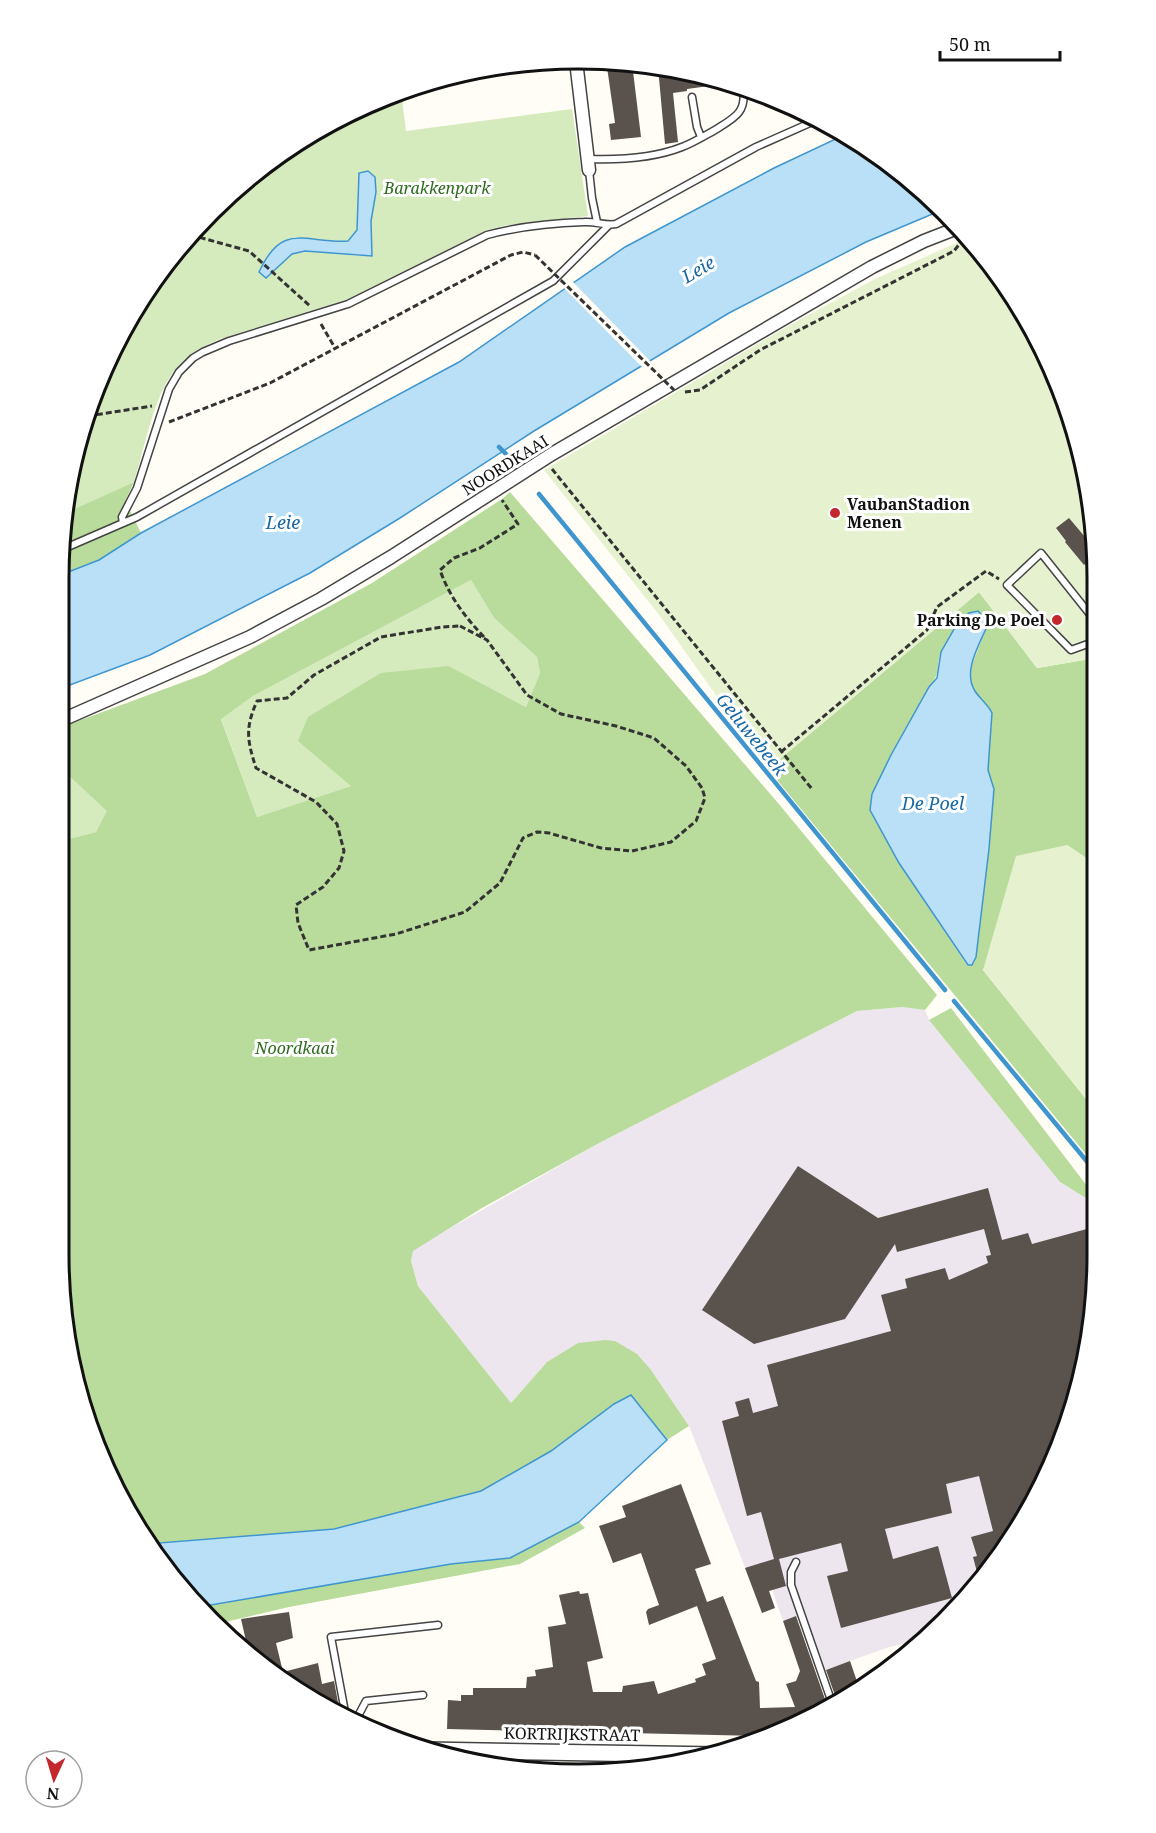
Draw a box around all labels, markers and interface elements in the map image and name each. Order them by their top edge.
scale bar [940,24,1060,62]
text: 50 m [949,32,991,56]
park label: Barakkenpark [383,177,491,199]
water label: Leie [676,250,719,289]
street label: NOORDKAAI [458,430,552,500]
place label: VaubanStadion Menen [847,493,970,533]
marker: VaubanStadion Menen [828,506,842,520]
water label: Leie [265,510,300,534]
place label: Parking De Poel [917,609,1045,631]
marker: Parking De Poel [1050,613,1064,627]
water label: Geluwebeek [711,688,793,781]
water label: De Poel [901,791,965,815]
park label: Noordkaai [254,1037,335,1059]
street label: KORTRIJKSTRAAT [504,1722,640,1746]
north arrow [24,1749,84,1809]
text: N [46,1783,60,1805]

